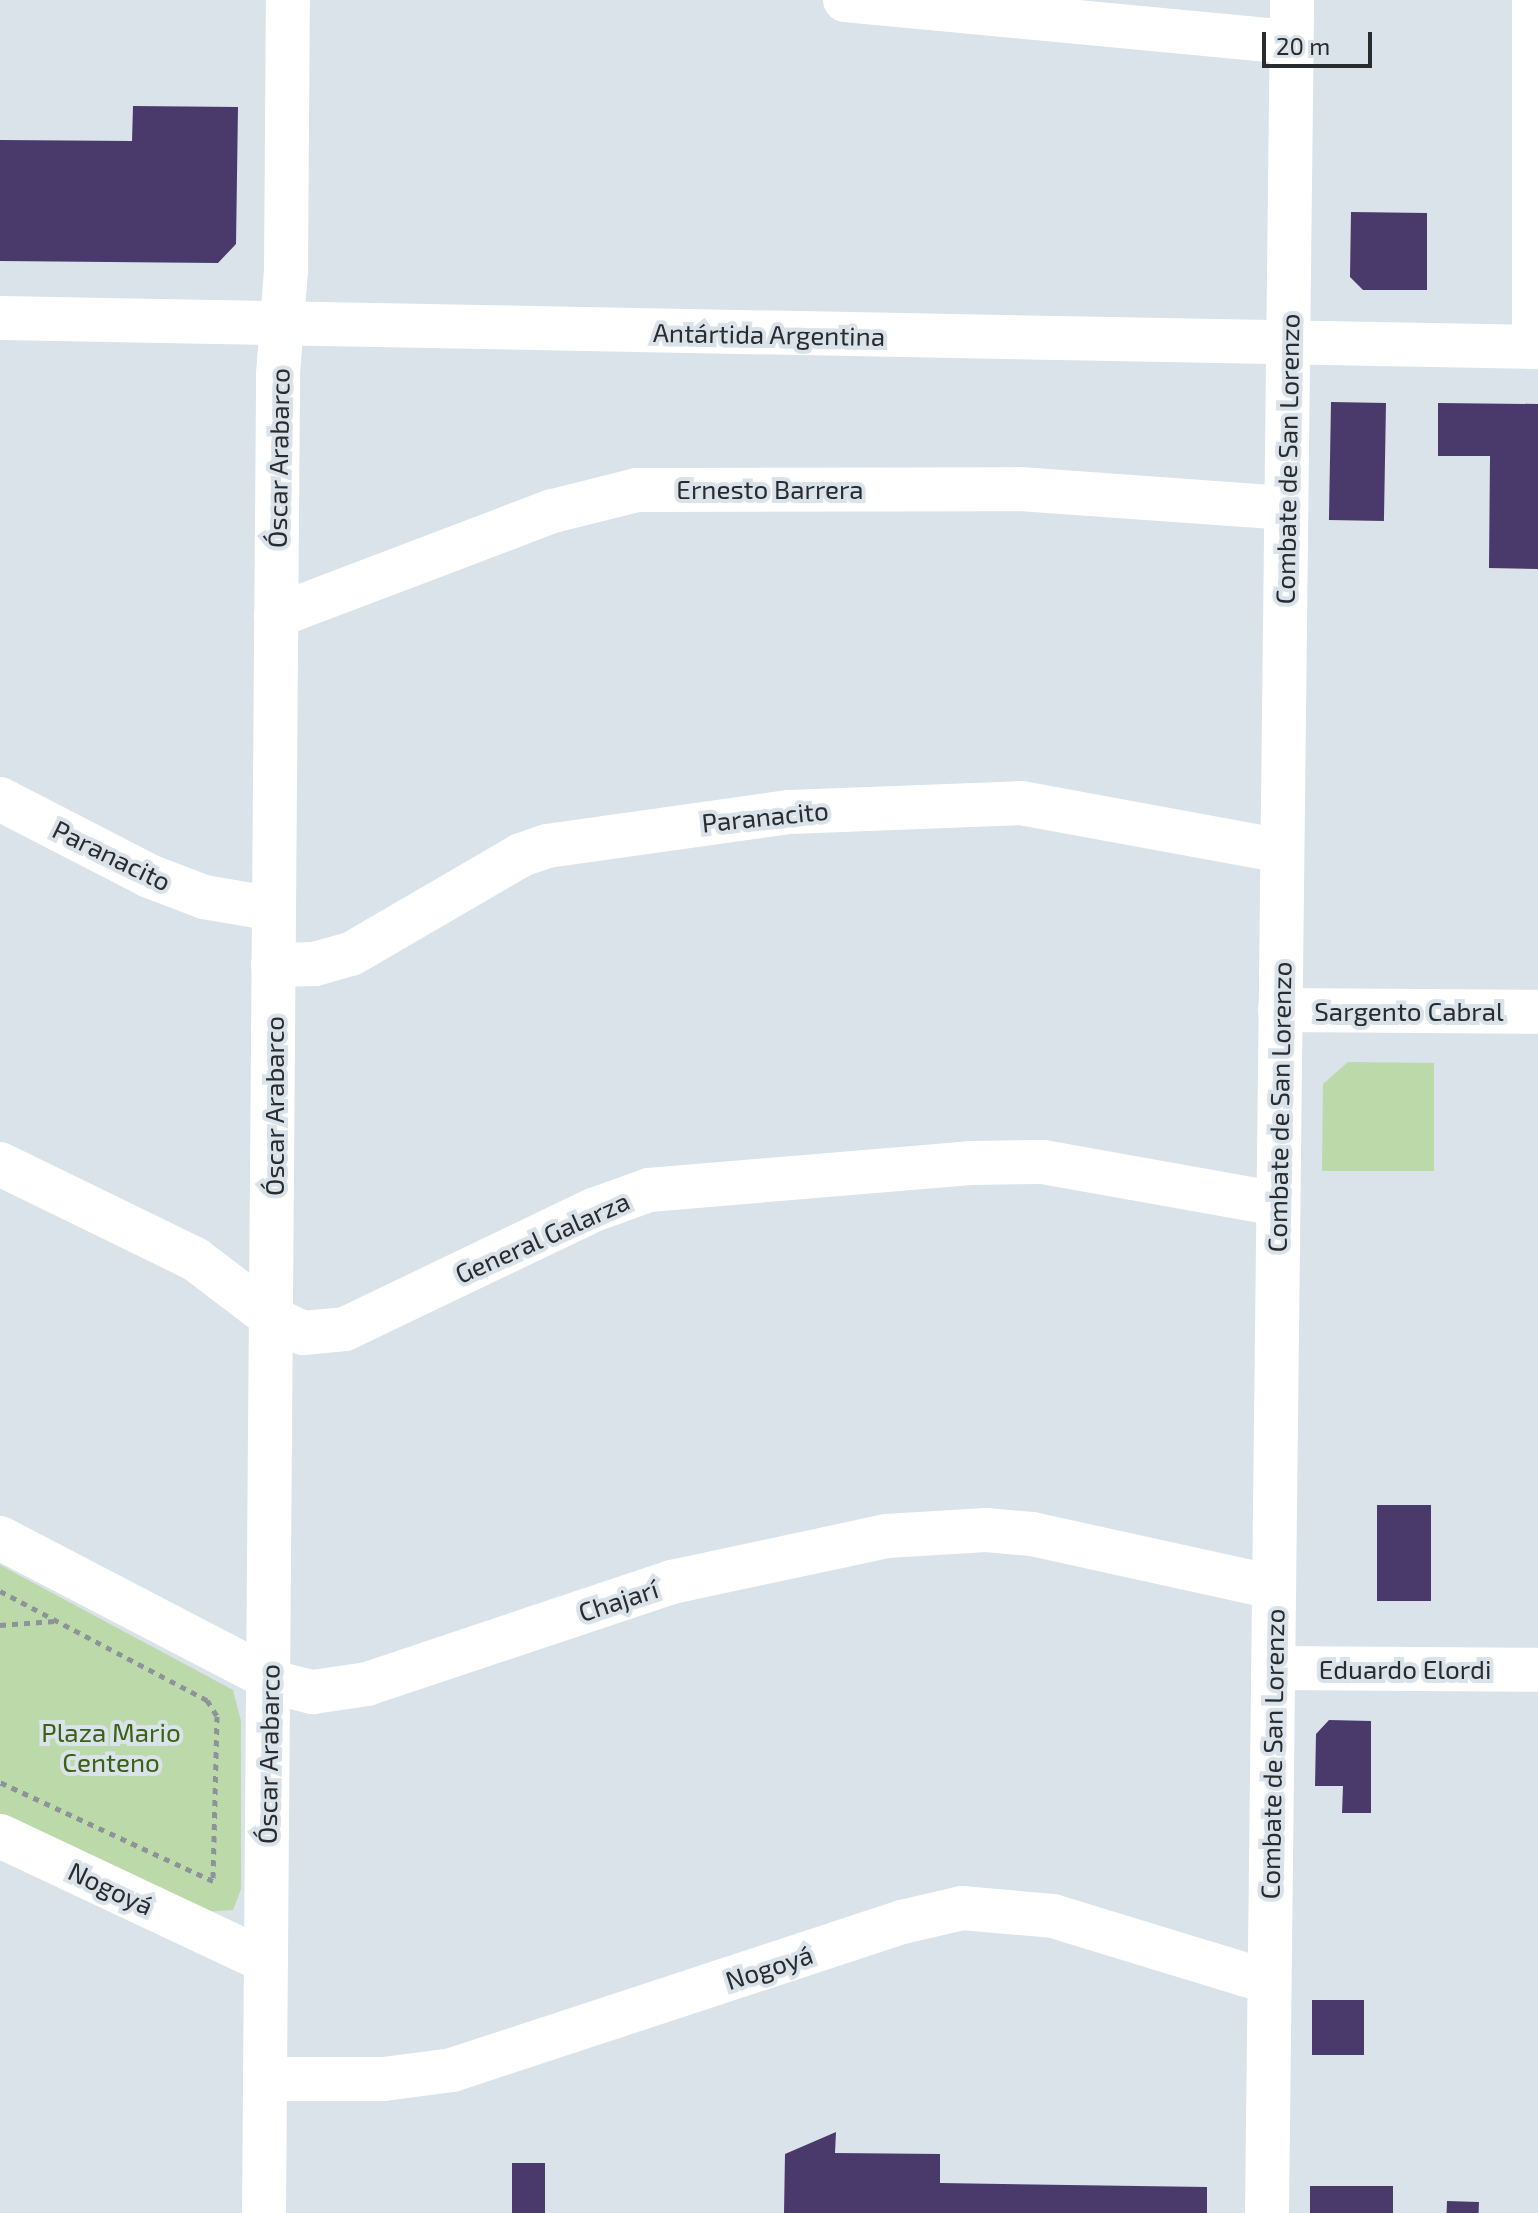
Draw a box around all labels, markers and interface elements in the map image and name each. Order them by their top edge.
scale bar [1266,16,1376,66]
text: 20 m [1276,31,1330,60]
street label: Combate de San Lorenzo [1269,313,1305,605]
street label: Antártida Argentina [652,316,886,352]
street label: Óscar Arabarco [261,367,295,549]
street label: Ernesto Barrera [676,473,864,505]
street label: Paranacito [700,794,830,838]
street label: Paranacito [48,813,176,897]
street label: Combate de San Lorenzo [1261,961,1297,1253]
street label: Sargento Cabral [1314,995,1504,1027]
street label: Óscar Arabarco [258,1015,290,1197]
street label: General Galarza [450,1184,634,1290]
street label: Chajarí [574,1573,662,1627]
street label: Combate de San Lorenzo [1254,1608,1290,1900]
street label: Eduardo Elordi [1319,1653,1491,1685]
street label: Óscar Arabarco [251,1663,285,1845]
park label: Plaza Mario Centeno [41,1716,181,1778]
street label: Nogoyá [64,1855,158,1921]
street label: Nogoyá [721,1938,817,1996]

